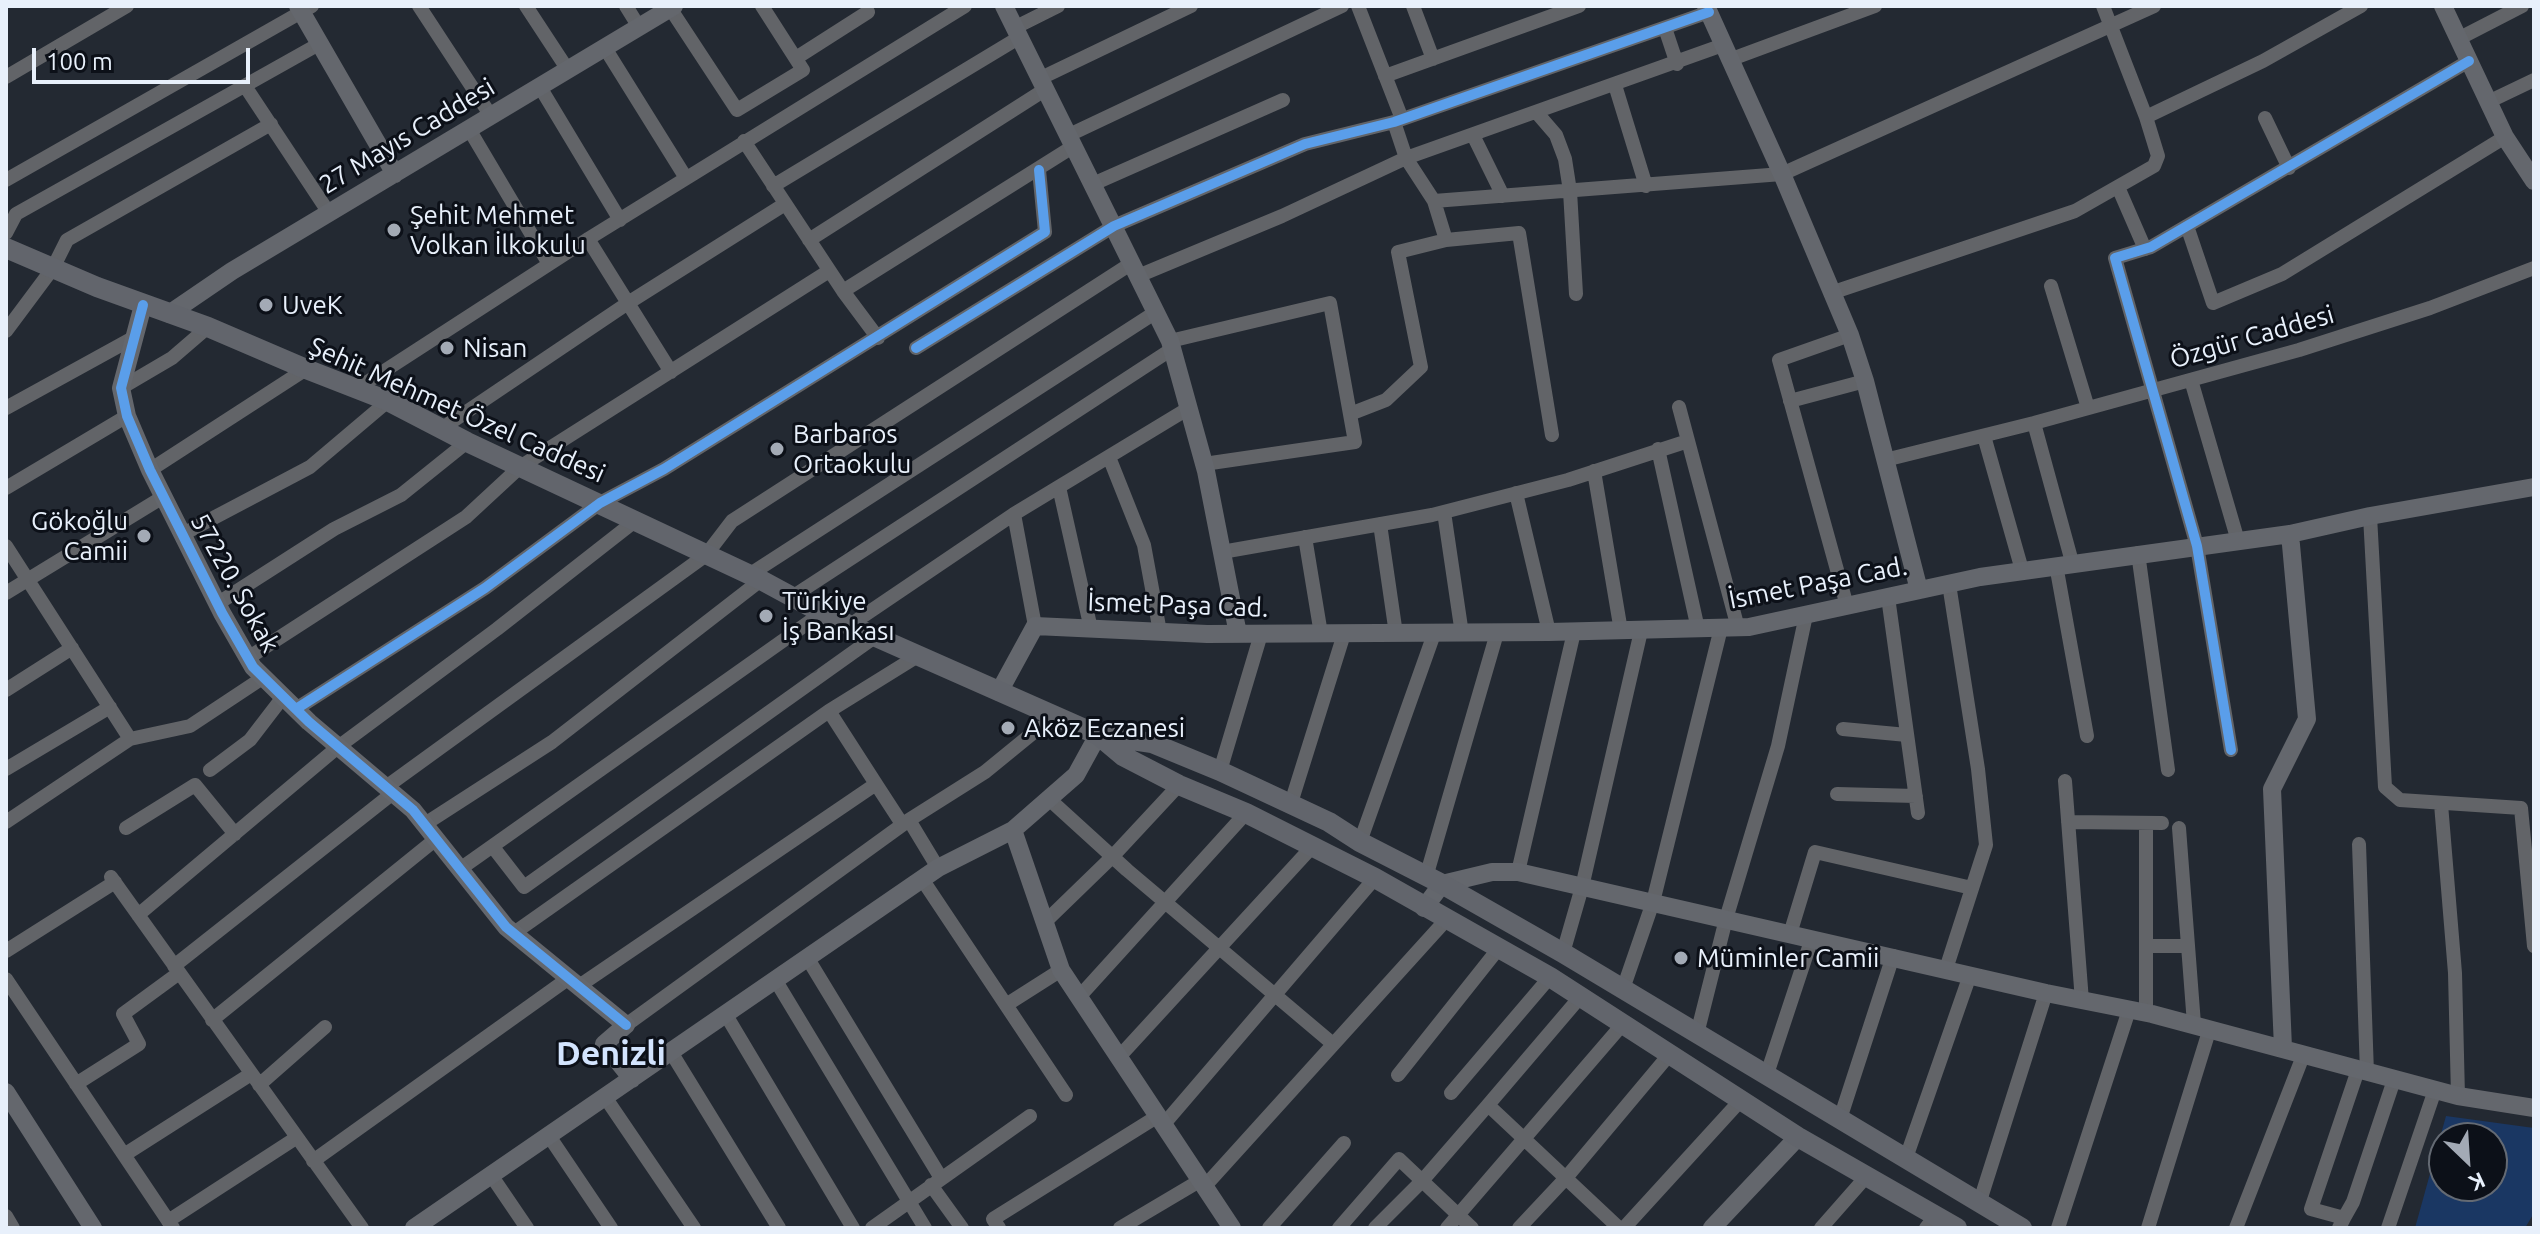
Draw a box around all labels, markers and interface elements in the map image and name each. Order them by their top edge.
scale bar [36,32,254,82]
text: 100 m [46,48,113,75]
street label: 27 Mayıs Caddesi [314,71,500,201]
place label: Şehit Mehmet Volkan İlkokulu [410,199,586,260]
marker: Şehit Mehmet Volkan İlkokulu [385,221,403,239]
place label: UveK [282,289,343,321]
marker: UveK [257,296,275,314]
street label: Özgür Caddesi [2166,299,2338,375]
street label: Şehit Mehmet Özel Caddesi [304,331,610,489]
place label: Nisan [463,332,527,364]
marker: Nisan [438,339,456,357]
place label: Barbaros Ortaokulu [793,418,911,480]
marker: Barbaros Ortaokulu [768,440,786,458]
place label: Gökoğlu Camii [31,505,128,566]
street label: 57220. Sokak [184,508,286,658]
marker: Gökoğlu Camii [135,527,153,545]
street label: İsmet Paşa Cad. [1726,550,1910,616]
place label: Türkiye İş Bankası [782,585,895,646]
street label: İsmet Paşa Cad. [1087,586,1269,624]
marker: Türkiye İş Bankası [757,607,775,625]
place label: Aköz Eczanesi [1024,712,1185,744]
marker: Aköz Eczanesi [999,719,1017,737]
place label: Müminler Camii [1697,942,1879,974]
marker: Müminler Camii [1672,949,1690,967]
district label: Denizli [556,1034,666,1074]
north arrow [2428,1122,2508,1202]
text: K [2466,1168,2489,1197]

